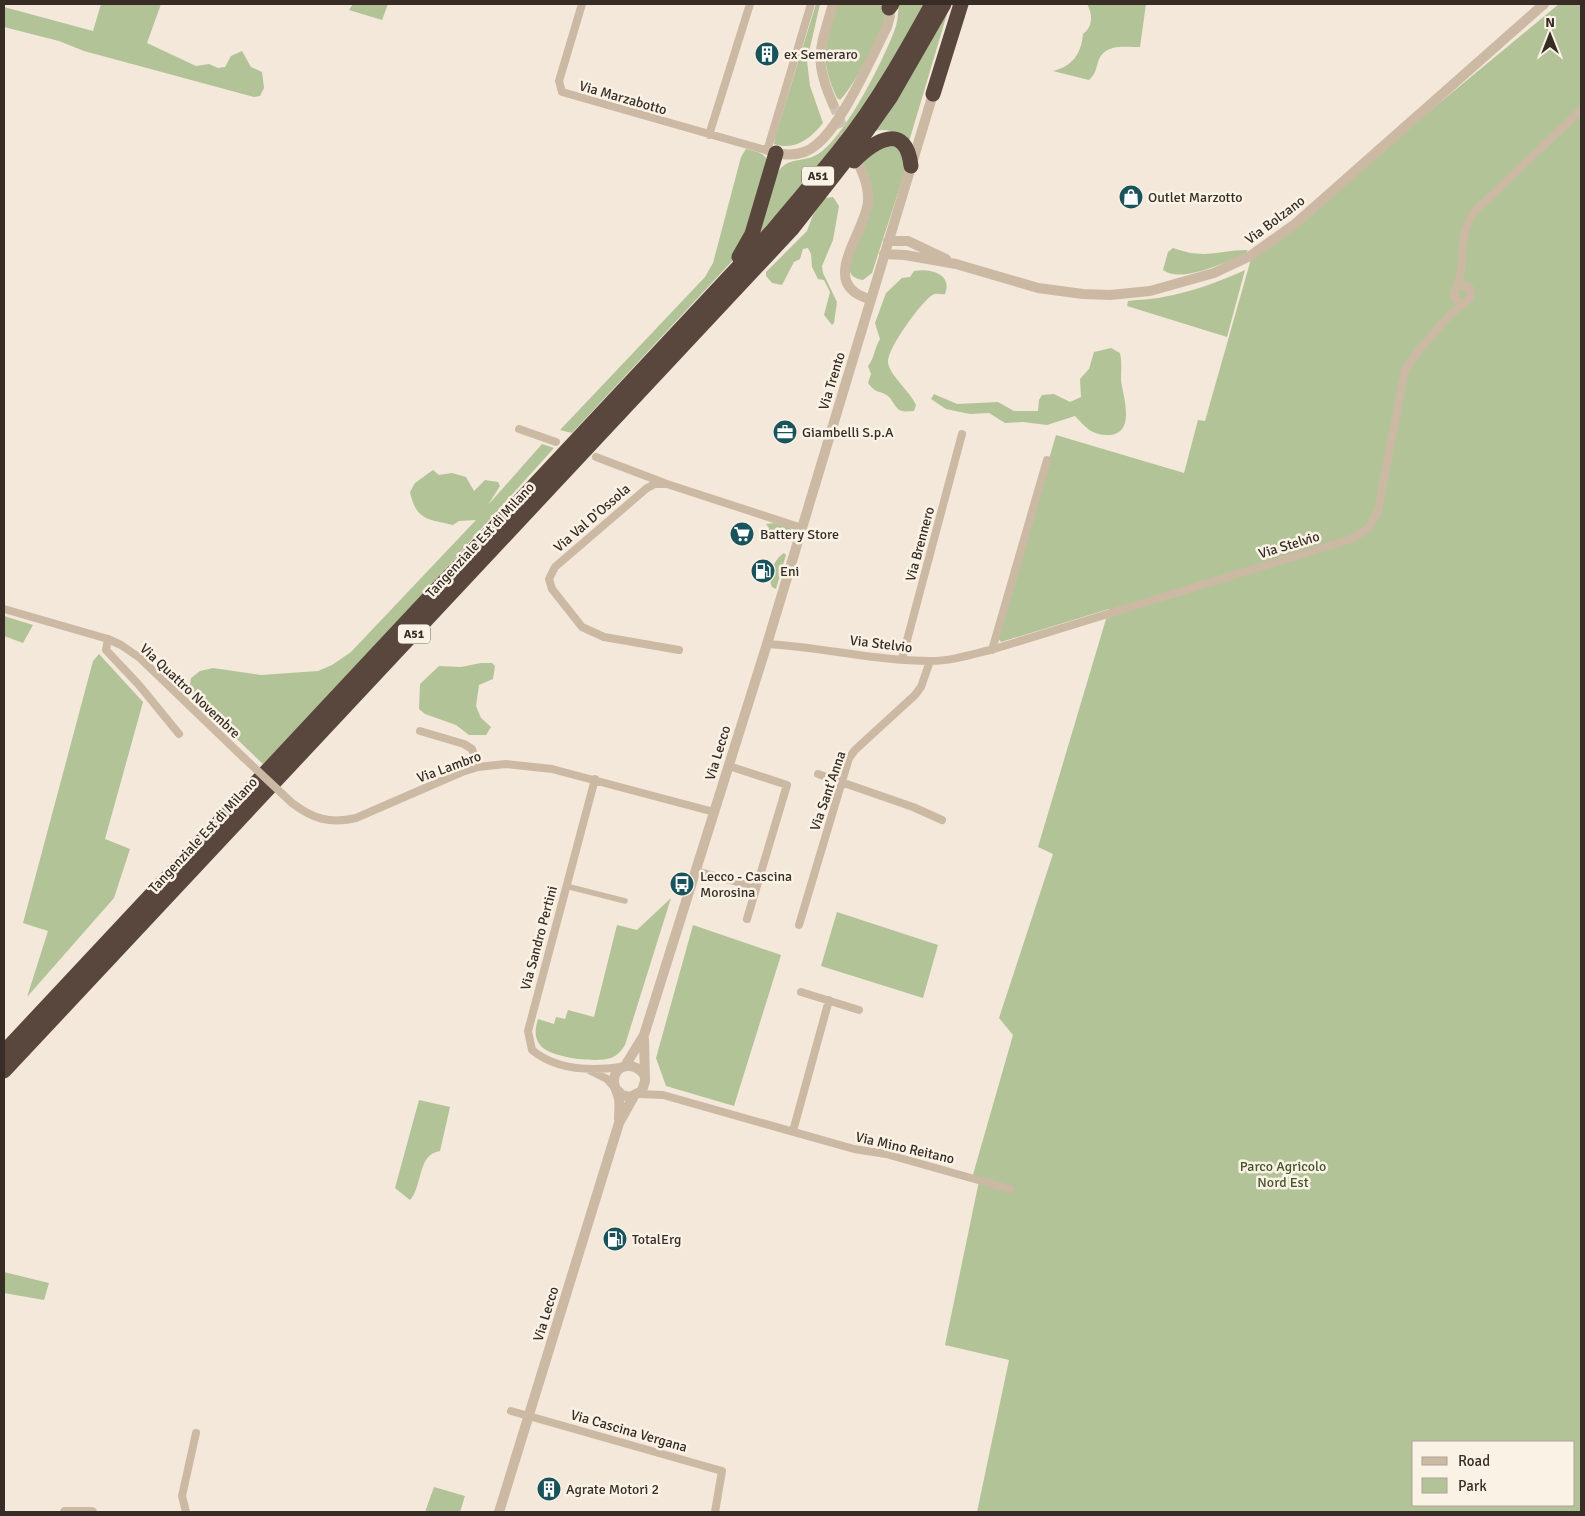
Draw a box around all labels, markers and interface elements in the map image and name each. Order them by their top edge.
north arrow [1525,10,1575,60]
text: N [1545,14,1555,31]
building icon: ex Semeraro [754,41,780,67]
place label: ex Semeraro [784,46,858,63]
street label: Via Marzabotto [577,77,669,119]
road number: A51 [802,167,834,186]
shop icon: Outlet Marzotto [1118,184,1144,210]
place label: Outlet Marzotto [1148,189,1243,206]
street label: Via Bolzano [1242,192,1308,248]
street label: Via Trento [815,350,849,412]
office icon: Giambelli S.p.A [772,419,798,445]
place label: Giambelli S.p.A [802,424,894,441]
street label: Tangenziale Est di Milano [422,479,538,601]
street label: Via Val D'Ossola [550,480,634,556]
street label: Via Brennero [902,505,938,583]
supermarket icon: Battery Store [729,521,755,547]
place label: Battery Store [760,526,839,543]
street label: Via Stelvio [1256,528,1322,562]
fuel station icon: Eni [750,558,776,584]
place label: Eni [780,563,799,580]
road number: A51 [398,624,430,644]
street label: Via Stelvio [849,632,913,656]
street label: Via Quattro Novembre [136,640,244,742]
street label: Via Lecco [702,724,734,782]
street label: Via Lambro [415,748,483,786]
street label: Via Sant'Anna [806,749,850,833]
street label: Tangenziale Est di Milano [145,774,261,896]
place label: Lecco - Cascina Morosina [700,868,792,901]
bus stop icon: Lecco - Cascina Morosina [669,871,695,897]
street label: Via Sandro Pertini [517,884,561,992]
street label: Via Mino Reitano [854,1128,956,1168]
park label: Parco Agricolo Nord Est [1240,1158,1326,1191]
fuel station icon: TotalErg [602,1226,628,1252]
place label: TotalErg [632,1231,681,1248]
street label: Via Lecco [530,1285,562,1343]
street label: Via Cascina Vergana [569,1406,689,1456]
legend [1412,1441,1575,1506]
text: Road [1458,1452,1490,1470]
building icon: Agrate Motori 2 [536,1476,562,1502]
text: Park [1458,1477,1487,1495]
place label: Agrate Motori 2 [566,1481,659,1498]

